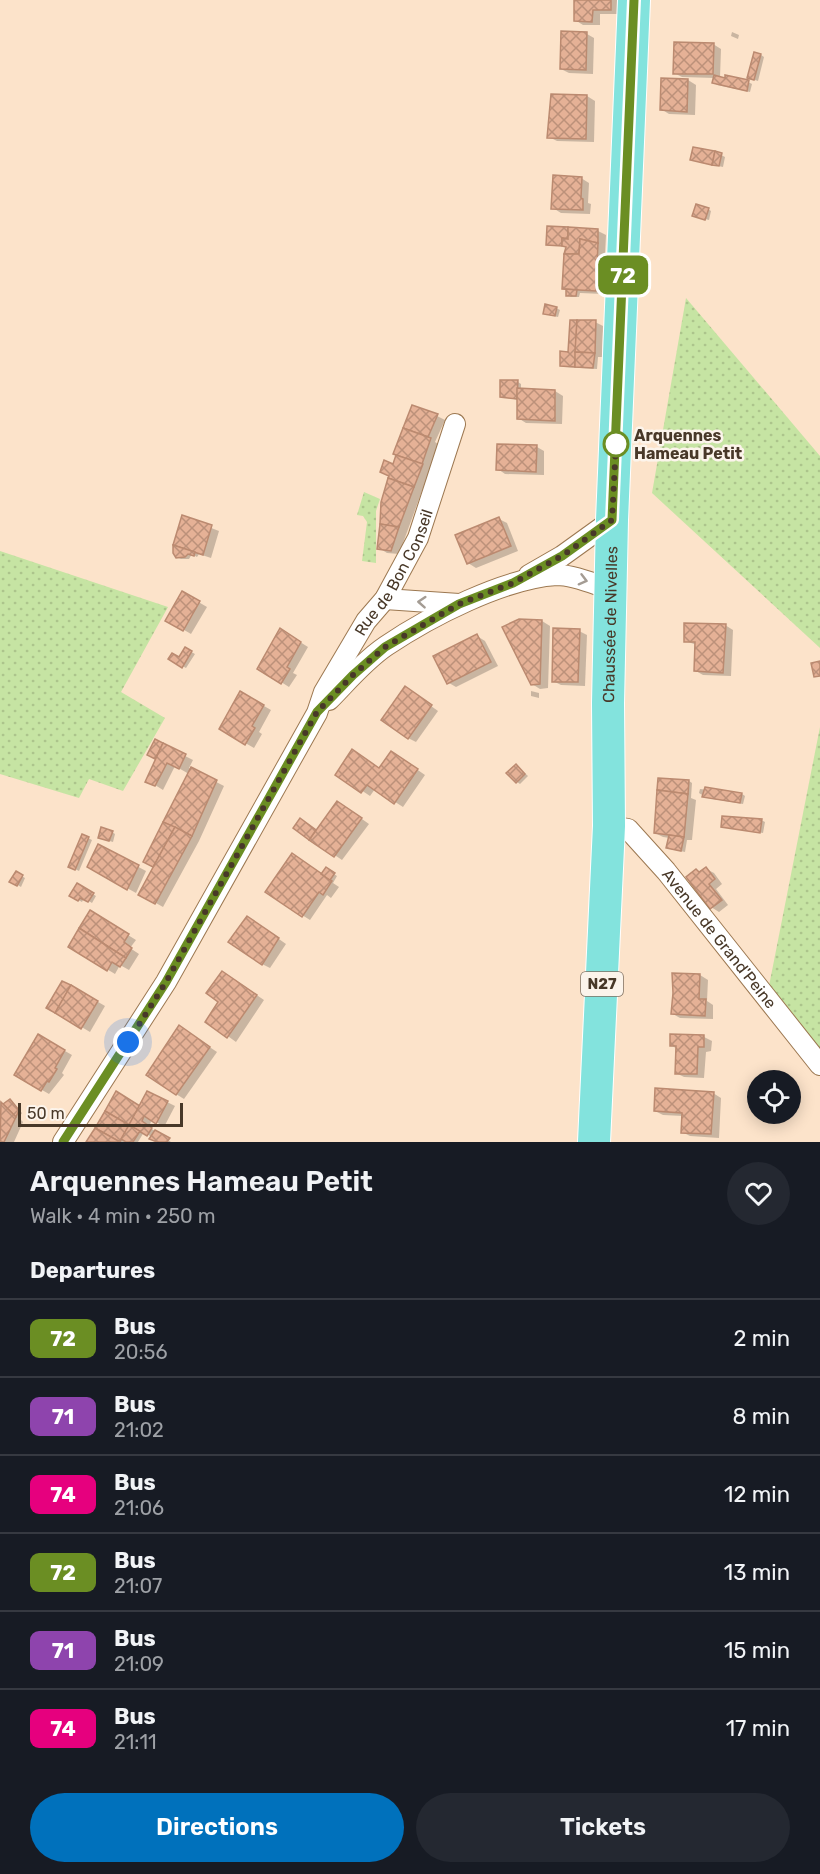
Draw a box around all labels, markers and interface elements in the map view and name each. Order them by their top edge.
line badge: 72 [596,256,650,294]
text: 72 [610,263,636,288]
place label: Arquennes Hameau Petit [634,426,743,463]
marker: Arquennes Hameau Petit [603,431,629,457]
street label: Rue de Bon Conseil [351,507,437,639]
street label: Chaussée de Nivelles [599,546,621,703]
one-way arrow [577,573,587,586]
one-way arrow [418,595,427,608]
street label: Avenue de Grand'Peine [658,865,780,1012]
road number: N27 [581,972,623,996]
your location [113,1027,143,1057]
map controls [747,1070,801,1124]
button: locate [747,1070,801,1124]
scale bar [18,1100,183,1128]
text: 50 m [27,1104,65,1123]
button: heart [727,1162,790,1225]
text: Arquennes Hameau Petit [30,1165,373,1198]
text: Walk · 4 min · 250 m [30,1204,215,1228]
text: Departures [30,1257,155,1284]
text: Bus [114,1313,156,1340]
text: 2 min [733,1325,790,1352]
text: 72 [50,1326,76,1351]
text: 20:56 [114,1340,168,1364]
text: Bus [114,1391,156,1418]
text: 8 min [732,1403,790,1430]
text: 71 [52,1404,74,1429]
text: 21:02 [114,1418,164,1442]
text: Bus [114,1469,156,1496]
text: 12 min [724,1481,790,1508]
text: 74 [50,1482,76,1507]
text: 21:06 [114,1496,164,1520]
text: Bus [114,1547,156,1574]
text: 13 min [724,1559,790,1586]
text: 72 [50,1560,76,1585]
text: 21:07 [114,1574,162,1598]
text: Bus [114,1625,156,1652]
text: 15 min [724,1637,790,1664]
text: 71 [52,1638,74,1663]
text: 21:09 [114,1652,164,1676]
text: Bus [114,1703,156,1730]
text: 17 min [726,1715,790,1742]
text: 74 [50,1716,76,1741]
text: 21:11 [114,1730,157,1754]
button: Directions [30,1793,404,1862]
button: Tickets [416,1793,790,1862]

